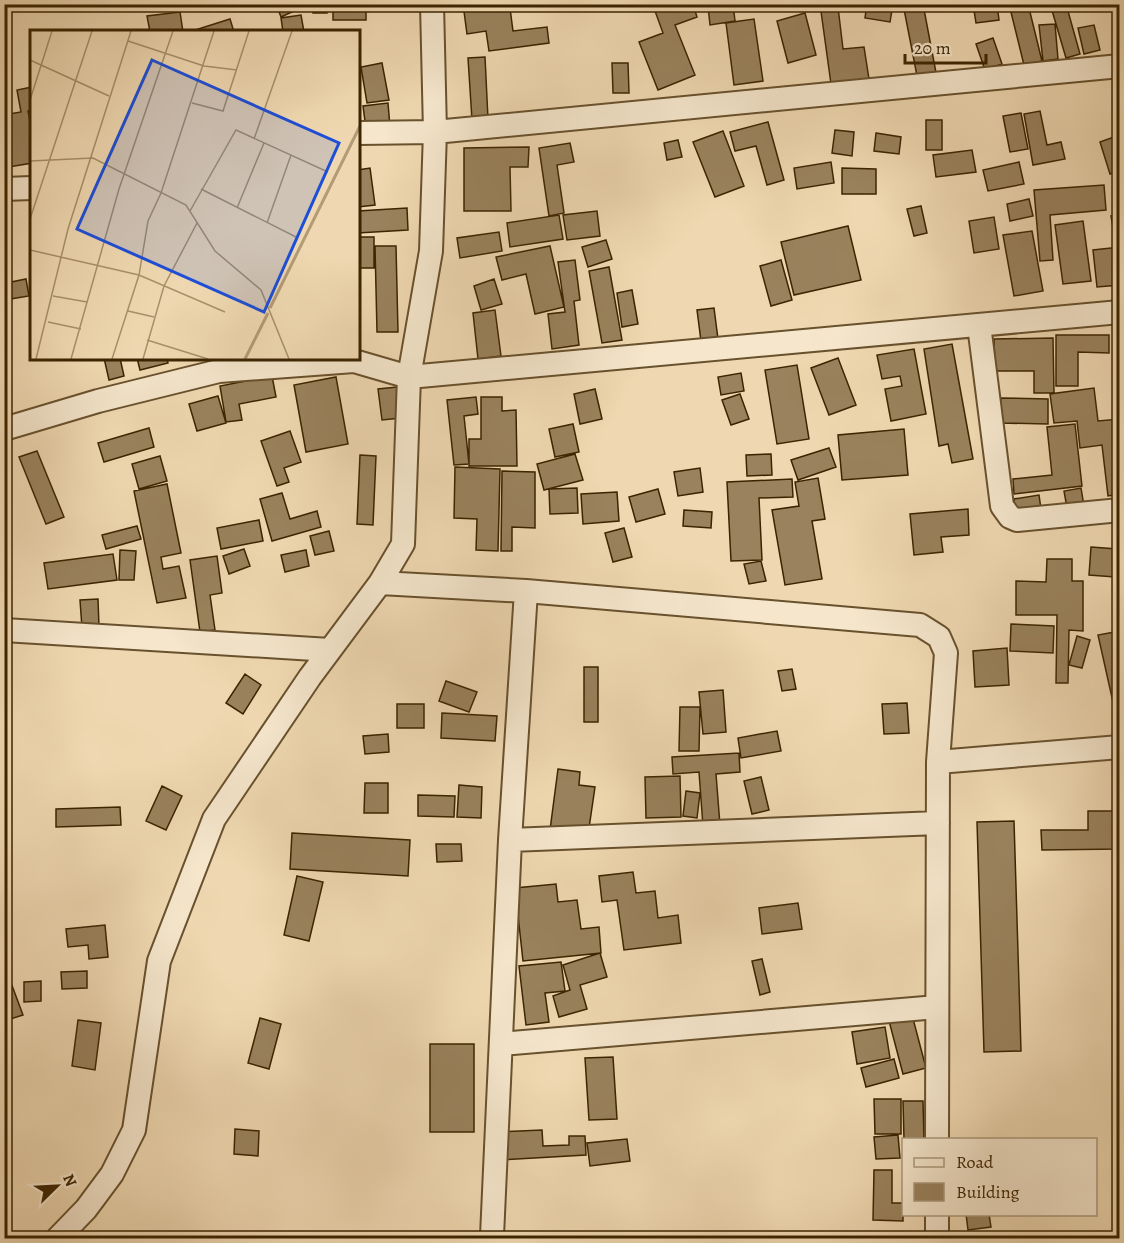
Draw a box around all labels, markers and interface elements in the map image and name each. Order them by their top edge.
scale bar [905,27,986,65]
inset map [30,30,360,360]
text: 20 m [914,36,951,60]
legend [902,1138,1097,1216]
text: Road [956,1150,994,1174]
north arrow [27,1156,87,1216]
text: N [57,1171,82,1190]
text: Building [956,1180,1020,1204]

